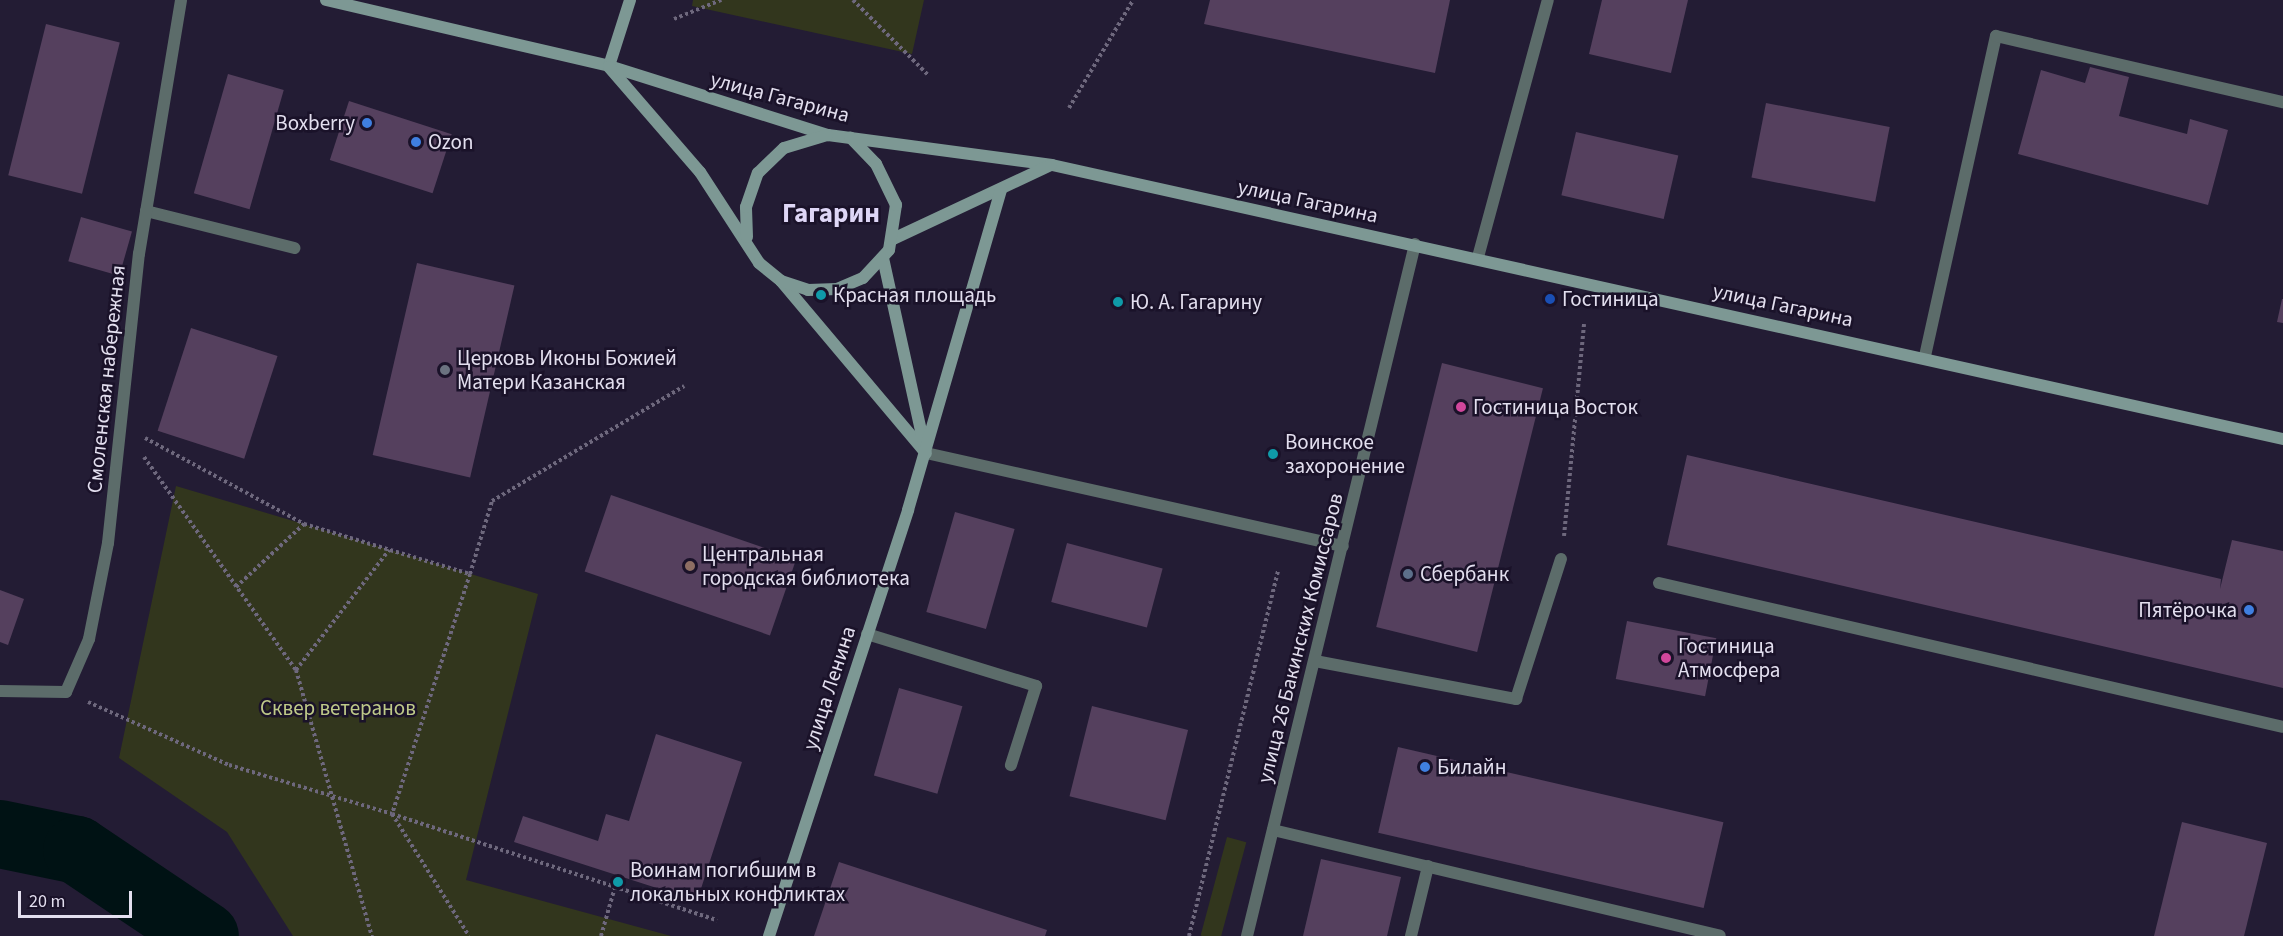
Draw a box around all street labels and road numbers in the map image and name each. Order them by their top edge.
street label: улица Гагарина [708,66,852,128]
street label: улица Гагарина [1236,174,1380,228]
street label: Смоленская набережная [81,264,131,494]
street label: улица Гагарина [1711,278,1855,332]
street label: улица 26 Бакинских Комиссаров [1252,490,1348,786]
street label: улица Ленина [797,623,861,753]

